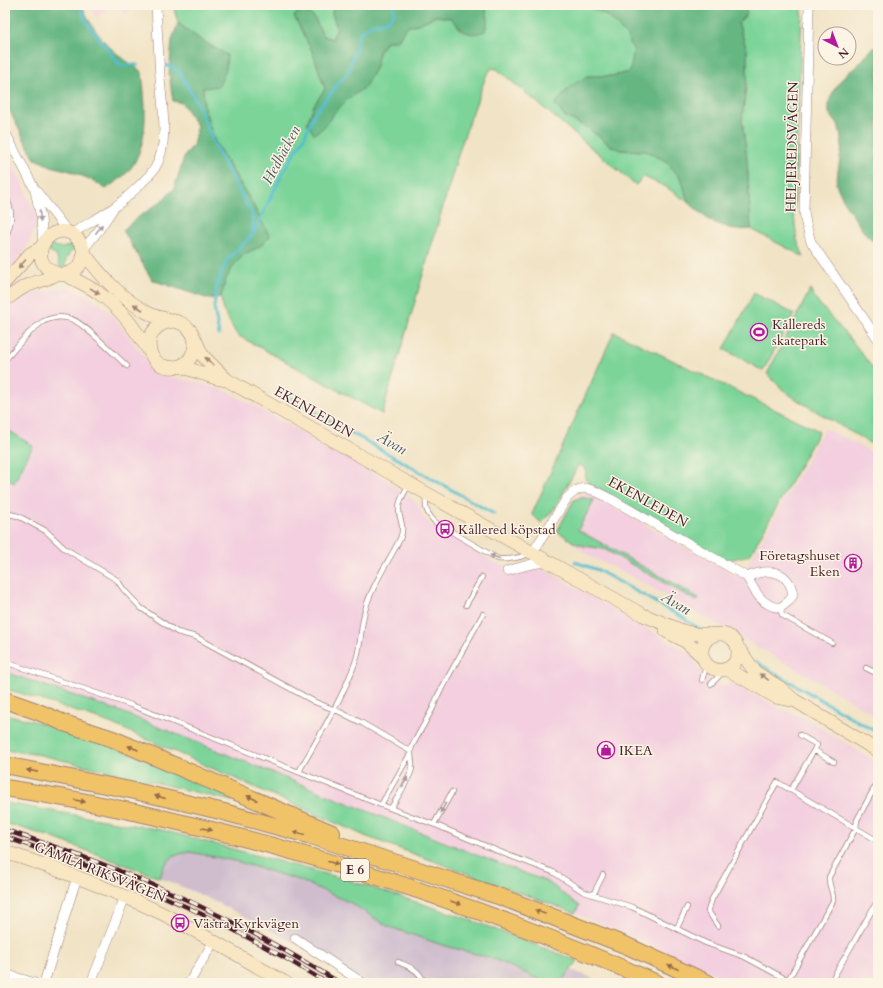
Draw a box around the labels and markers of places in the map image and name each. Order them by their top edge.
place label: Kållereds skatepark [772,315,828,350]
sports icon: Kållereds skatepark [749,322,769,342]
bus stop icon: Kållered köpstad [435,519,455,539]
place label: Kållered köpstad [458,520,556,539]
place label: Företagshuset Eken [759,546,841,581]
building icon: Företagshuset Eken [843,553,863,573]
shop icon: IKEA [596,740,616,760]
place label: IKEA [619,741,653,760]
bus stop icon: Västra Kyrkvägen [170,913,190,933]
place label: Västra Kyrkvägen [193,914,299,933]

